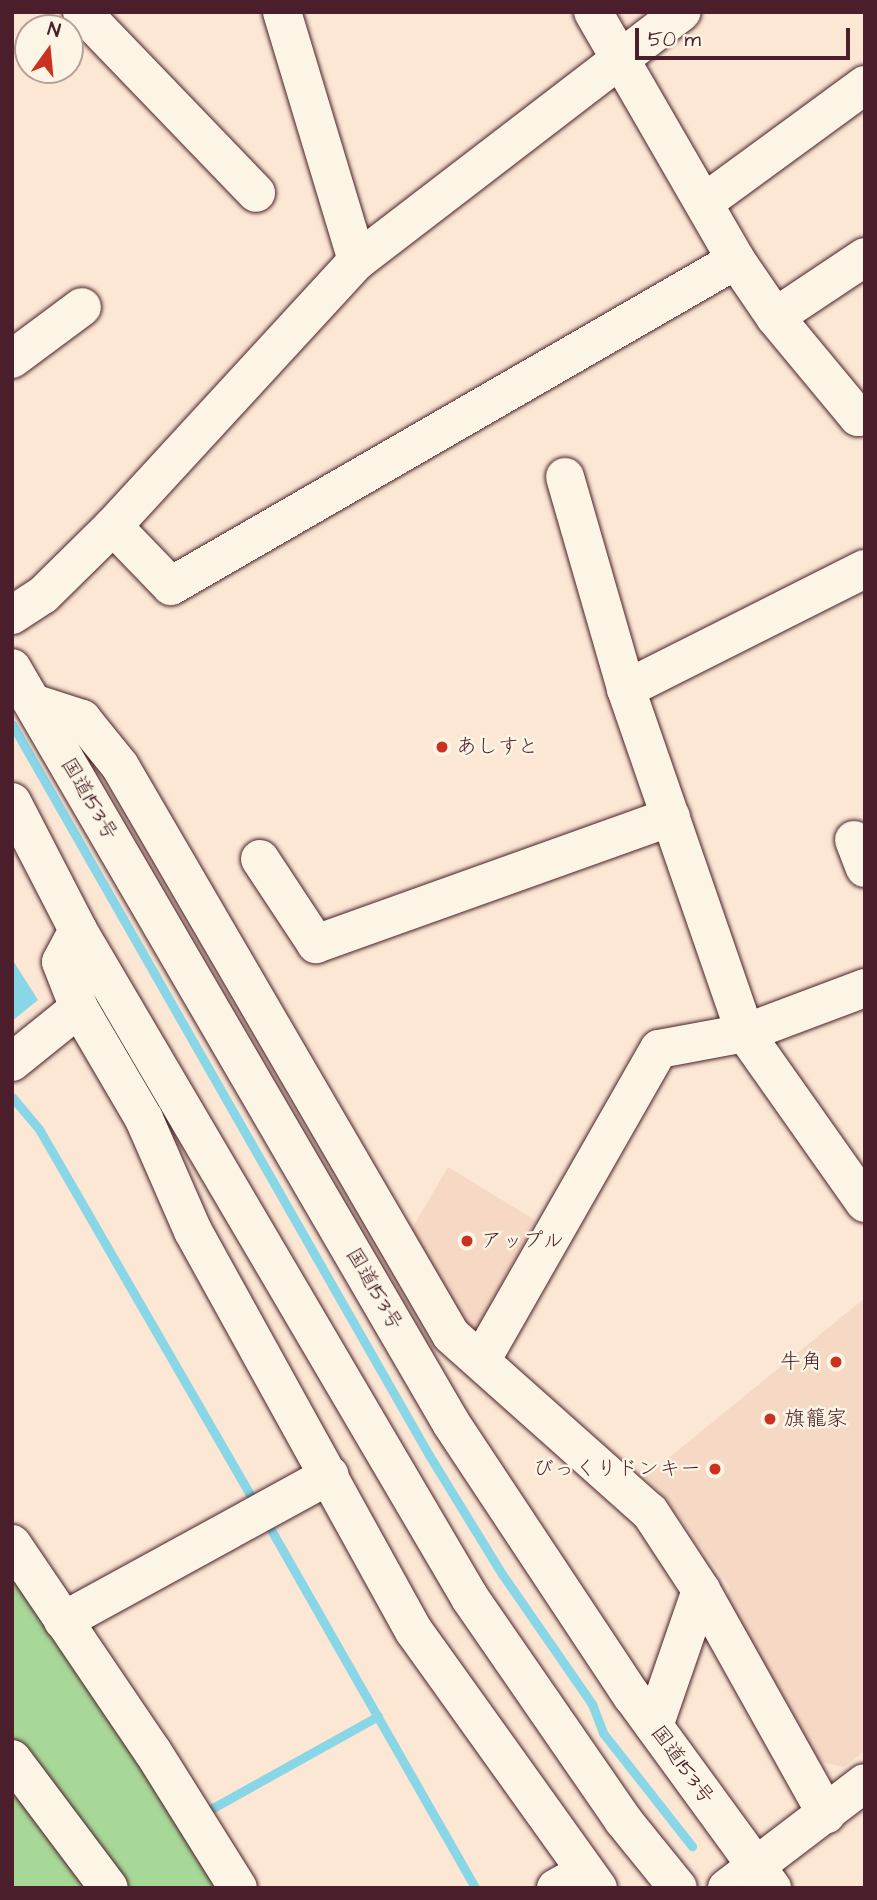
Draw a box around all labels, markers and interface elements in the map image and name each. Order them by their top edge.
north arrow [14,14,84,84]
scale bar [639,14,854,58]
text: N [45,16,63,45]
text: 50 m [648,25,701,54]
place label: あしすと [456,734,540,760]
marker: あしすと [434,739,450,755]
street label: 国道153号 [55,753,123,845]
place label: アップル [481,1228,565,1254]
marker: アップル [459,1233,475,1249]
street label: 国道153号 [340,1243,408,1335]
place label: 牛角 [780,1349,822,1375]
marker: 牛角 [828,1354,844,1370]
place label: 旗籠家 [784,1406,847,1432]
marker: 旗籠家 [762,1411,778,1427]
place label: びっくりドンキー [533,1456,701,1482]
marker: びっくりドンキー [707,1461,723,1477]
street label: 国道153号 [645,1721,719,1809]

